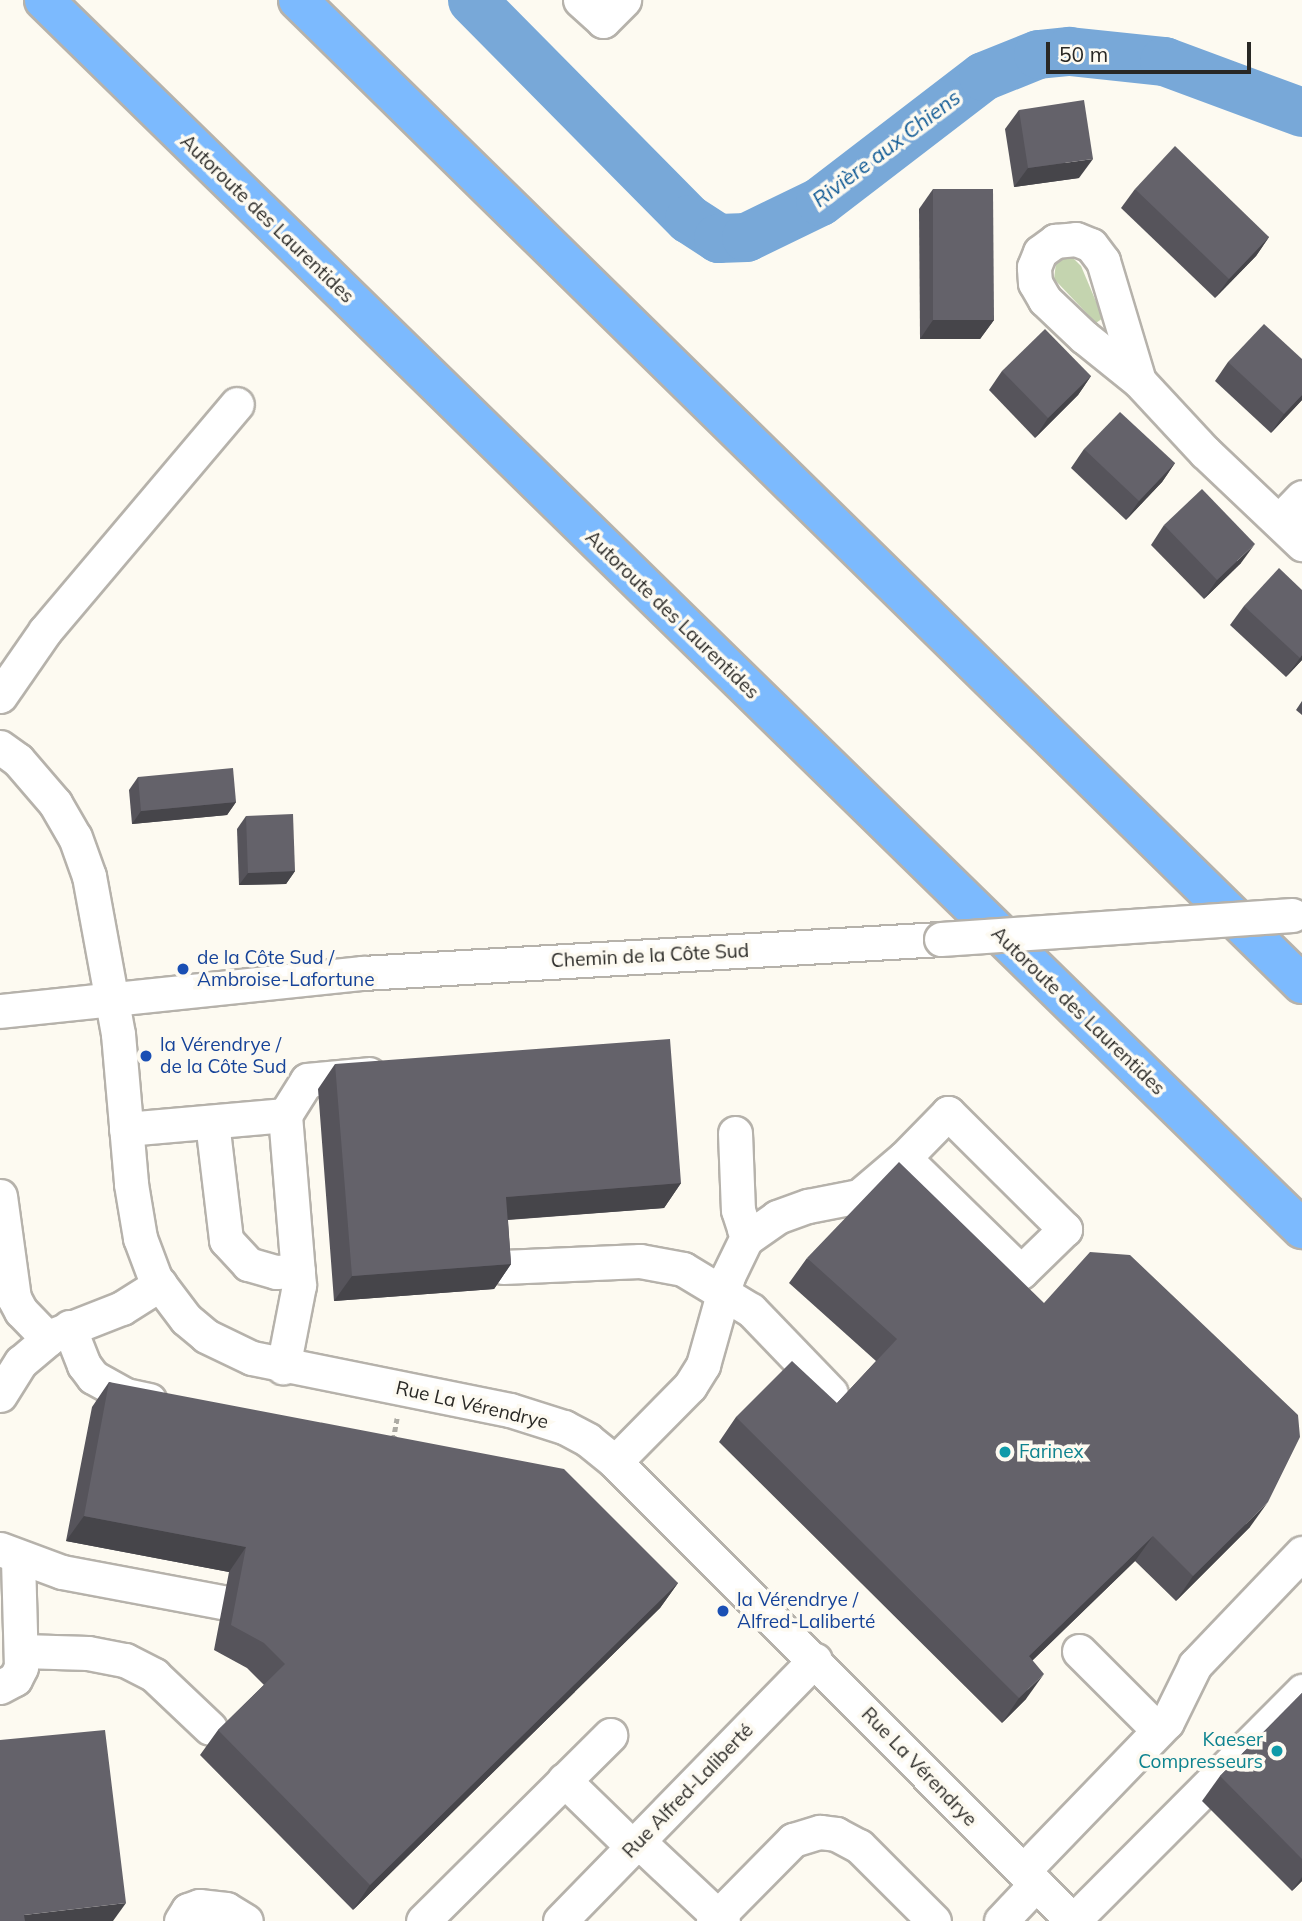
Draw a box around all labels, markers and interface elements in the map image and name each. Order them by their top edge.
scale bar [1050,28,1255,72]
text: 50 m [1059,41,1108,67]
water label: Rivière aux Chiens [807,84,965,212]
street label: Autoroute des Laurentides [176,130,358,308]
street label: Autoroute des Laurentides [581,526,763,704]
street label: Autoroute des Laurentides [987,922,1169,1100]
street label: Chemin de la Côte Sud [550,939,750,973]
place label: de la Côte Sud / Ambroise-Lafortune [197,947,375,991]
marker: de la Côte Sud / Ambroise-Lafortune [175,961,191,977]
place label: la Vérendrye / de la Côte Sud [160,1034,287,1078]
marker: la Vérendrye / de la Côte Sud [138,1048,154,1064]
street label: Rue La Vérendrye [393,1376,551,1434]
place label: Farinex [1019,1441,1084,1463]
marker: Farinex [997,1444,1013,1460]
place label: la Vérendrye / Alfred-Laliberté [737,1589,875,1633]
marker: la Vérendrye / Alfred-Laliberté [715,1603,731,1619]
street label: Rue La Vérendrye [857,1703,981,1831]
street label: Rue Alfred-Laliberté [618,1719,758,1863]
place label: Kaeser Compresseurs [1138,1729,1263,1773]
marker: Kaeser Compresseurs [1269,1743,1285,1759]

